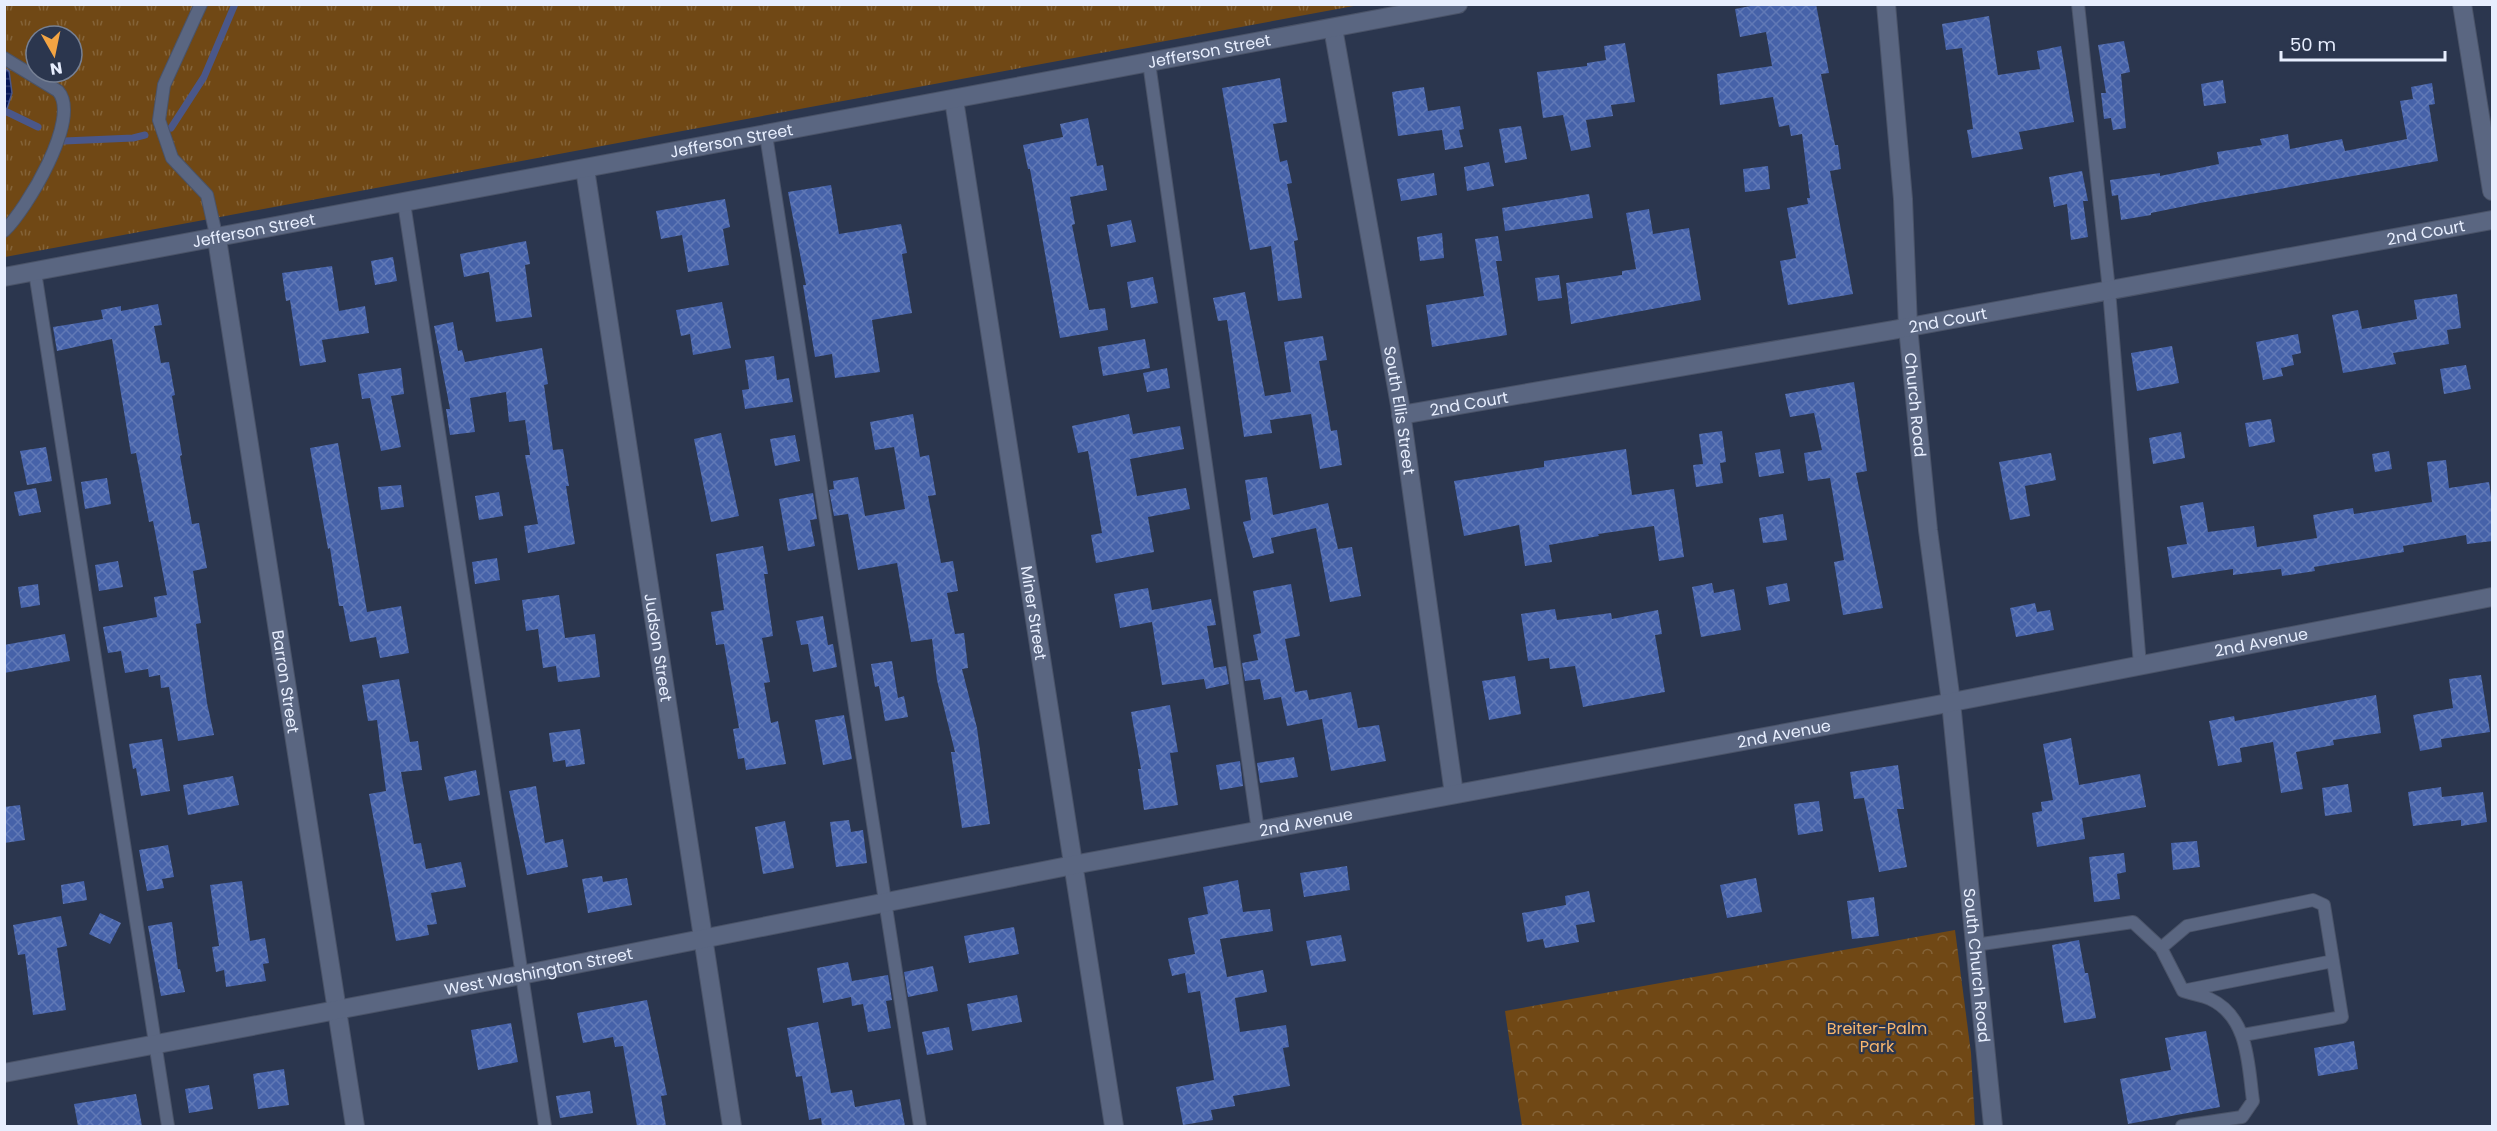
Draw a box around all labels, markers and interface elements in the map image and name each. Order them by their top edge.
north arrow [24,24,84,84]
scale bar [2281,24,2444,62]
street label: Jefferson Street [1146,28,1273,74]
text: 50 m [2290,32,2336,57]
text: N [49,56,64,81]
street label: Jefferson Street [668,118,795,164]
street label: Jefferson Street [190,208,317,253]
street label: 2nd Court [2385,214,2467,251]
street label: 2nd Court [1907,302,1989,339]
street label: South Ellis Street [1378,344,1421,476]
street label: Church Road [1899,352,1932,458]
street label: 2nd Court [1428,386,1510,422]
street label: Miner Street [1015,564,1052,662]
street label: Judson Street [638,592,678,704]
street label: 2nd Avenue [2213,622,2310,663]
street label: Barron Street [266,628,305,735]
street label: 2nd Avenue [1735,714,1833,754]
street label: 2nd Avenue [1257,802,1355,842]
street label: South Church Road [1958,887,1996,1044]
street label: West Washington Street [442,942,635,1001]
park label: Breiter-Palm Park [1827,1017,1927,1058]

